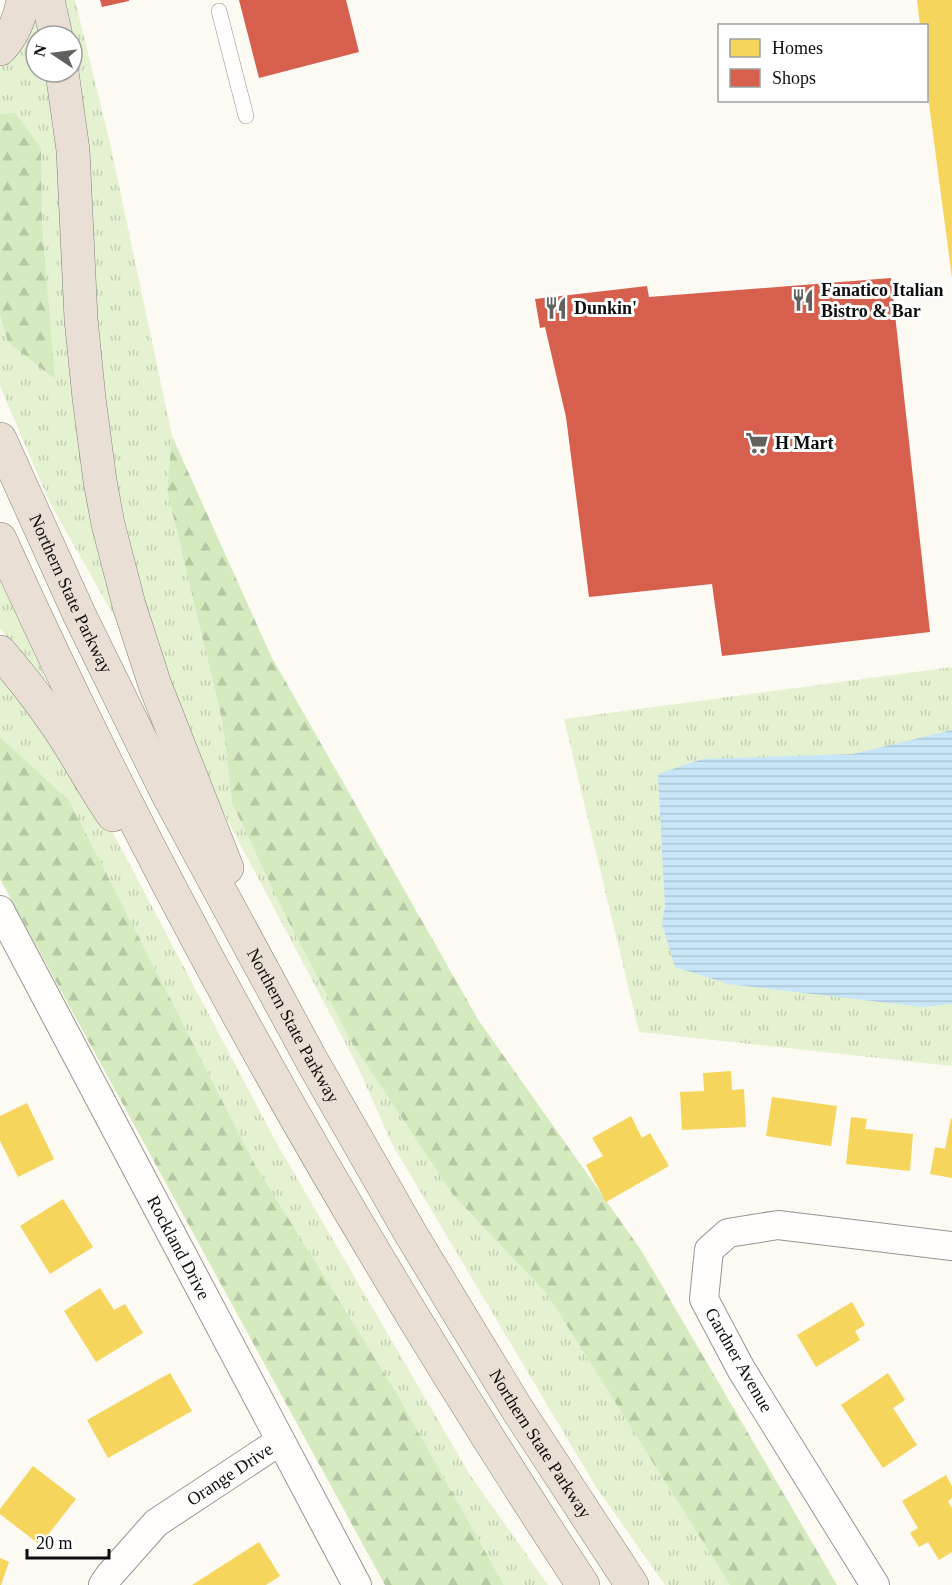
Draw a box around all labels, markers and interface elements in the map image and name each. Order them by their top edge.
north arrow [24,24,84,84]
legend [718,24,928,102]
text: Homes [772,38,823,58]
text: N [30,43,50,58]
text: Shops [772,68,816,88]
place label: Fanatico Italian Bistro & Bar [821,280,944,321]
restaurant icon: Fanatico Italian Bistro & Bar [790,287,816,313]
restaurant icon: Dunkin' [543,295,569,321]
place label: Dunkin' [574,298,637,318]
supermarket icon: H Mart [744,430,770,456]
place label: H Mart [775,433,833,453]
street label: Northern State Parkway [25,511,116,676]
street label: Northern State Parkway [243,945,344,1106]
street label: Rockland Drive [143,1192,214,1303]
street label: Gardner Avenue [701,1304,777,1416]
street label: Northern State Parkway [485,1366,596,1522]
street label: Orange Drive [183,1439,276,1510]
scale bar [27,1522,110,1560]
text: 20 m [36,1533,73,1553]

